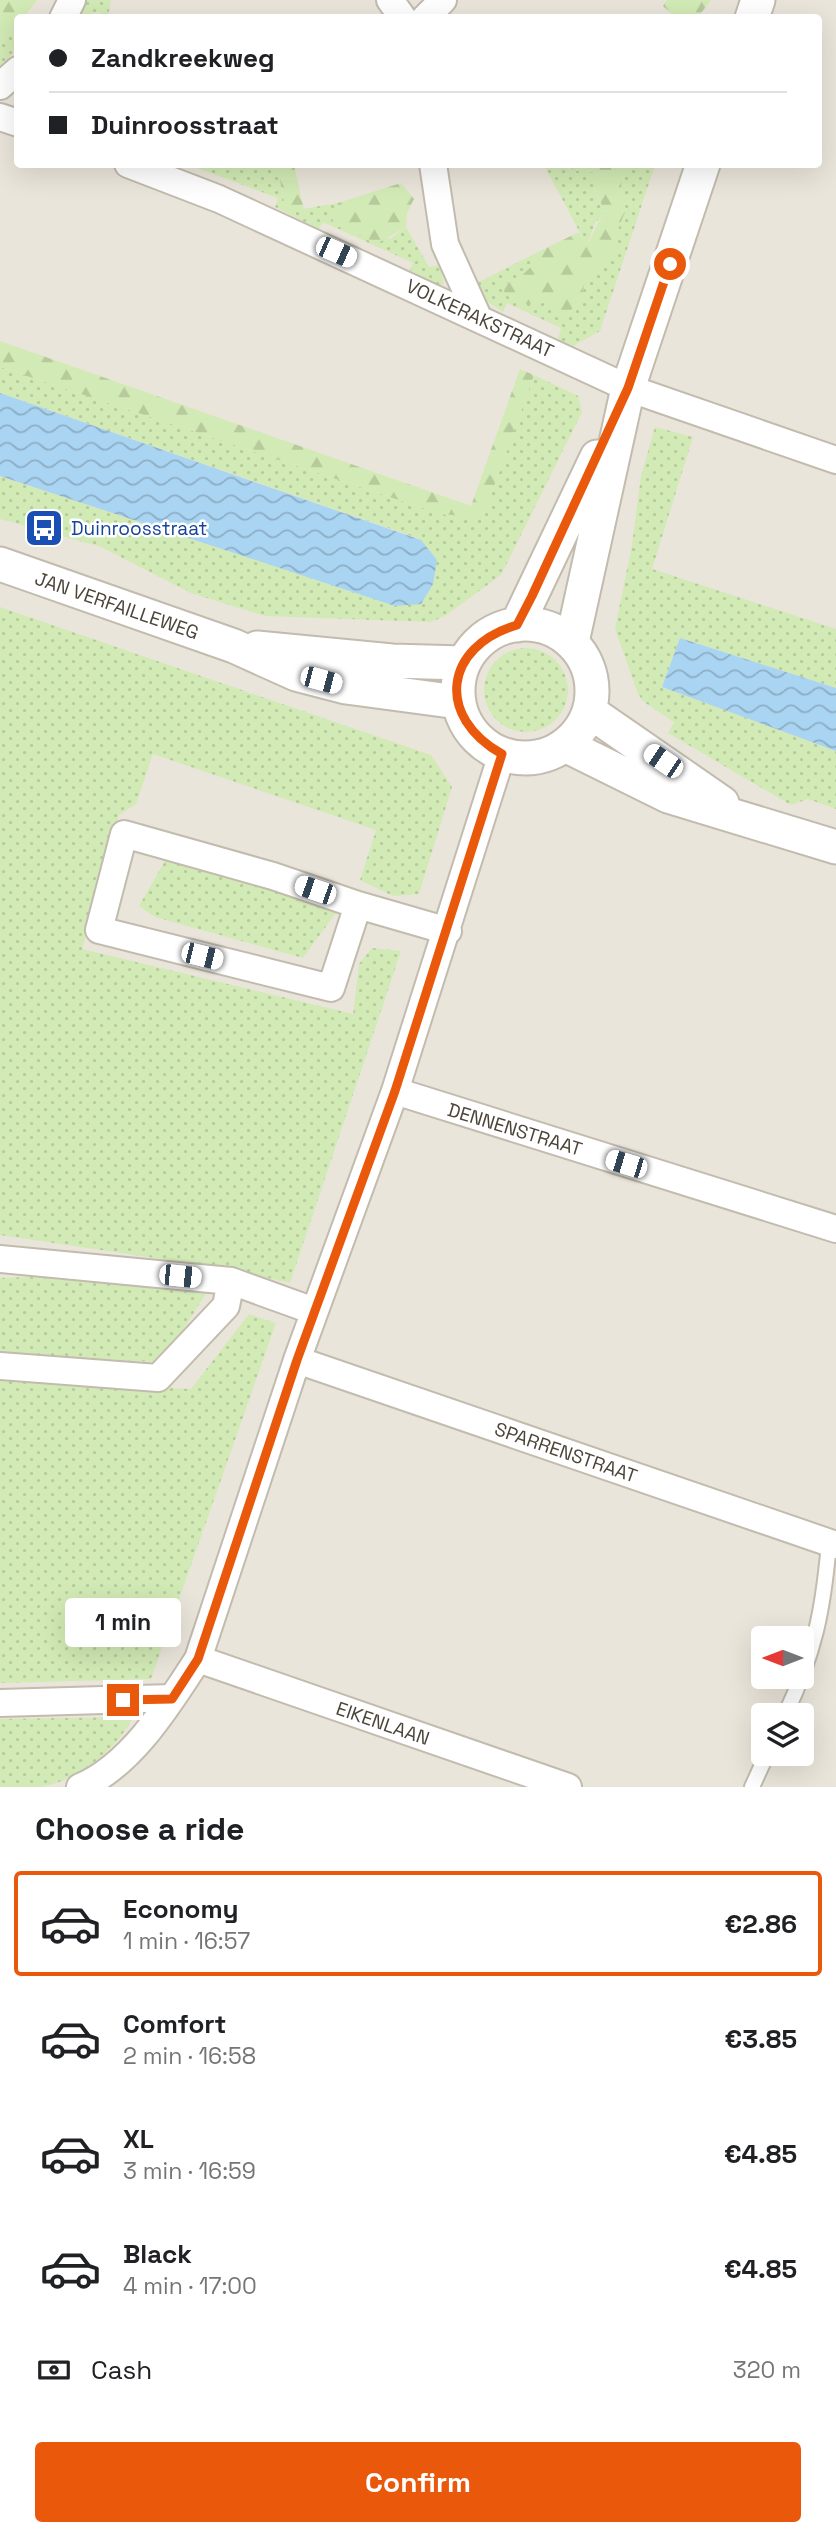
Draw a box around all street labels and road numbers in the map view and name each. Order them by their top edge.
street label: VOLKERAKSTRAAT [402,273,558,364]
street label: JAN VERFAILLEWEG [32,566,202,645]
street label: DENNENSTRAAT [444,1097,585,1162]
street label: SPARRENSTRAAT [491,1416,640,1489]
street label: EIKENLAAN [333,1696,433,1751]

